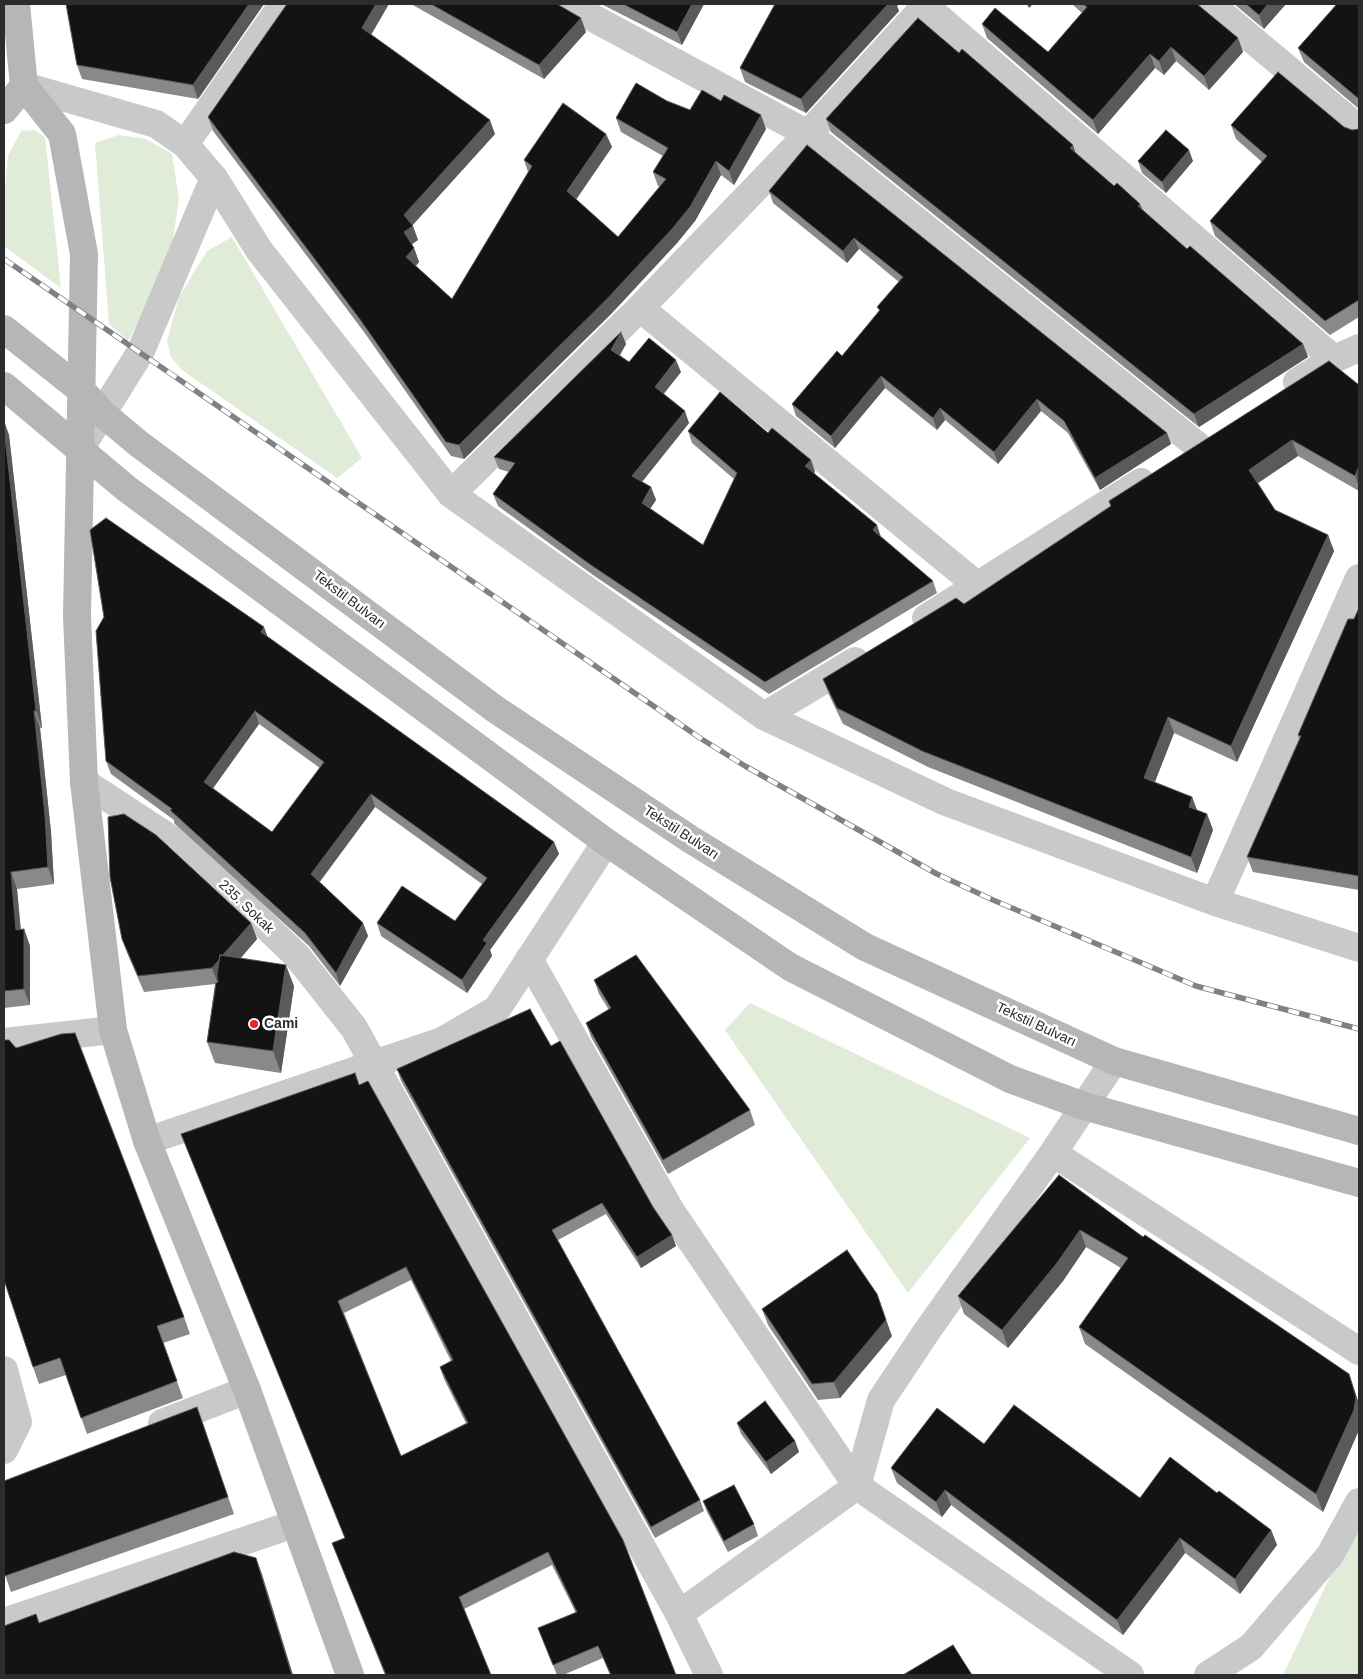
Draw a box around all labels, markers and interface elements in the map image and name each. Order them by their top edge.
street label: Tekstil Bulvarı [309,567,389,633]
street label: Tekstil Bulvarı [640,802,722,864]
street label: 235. Sokak [215,877,277,937]
street label: Tekstil Bulvarı [993,999,1079,1051]
place label: Cami [264,1016,298,1032]
marker: Cami [248,1018,260,1030]

